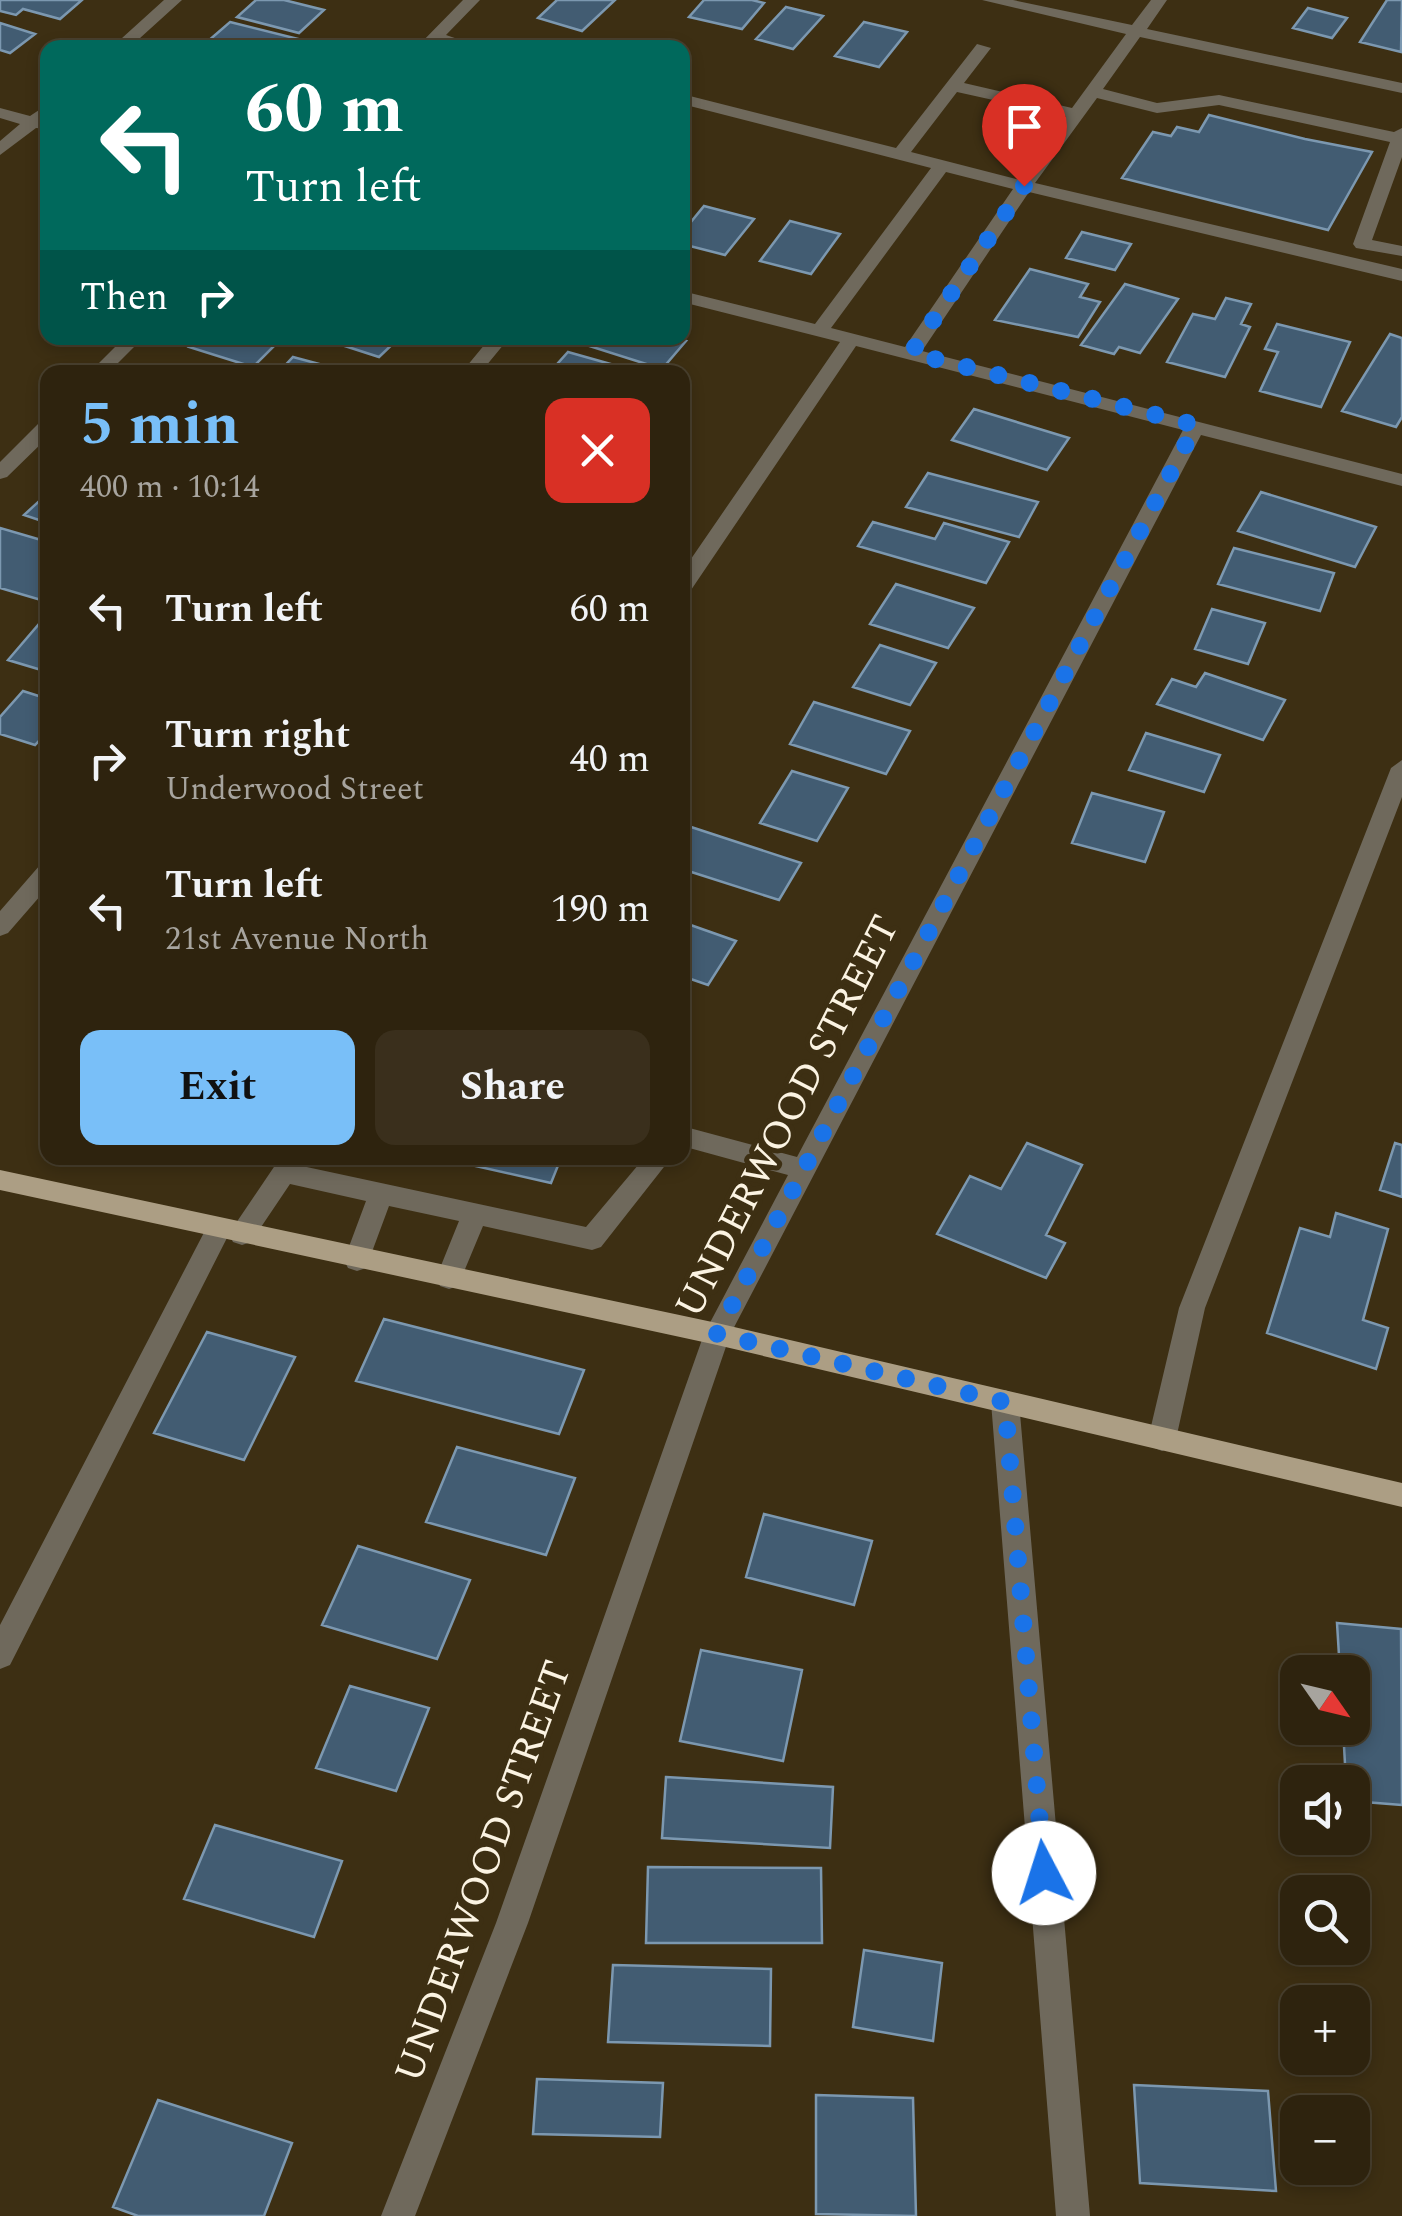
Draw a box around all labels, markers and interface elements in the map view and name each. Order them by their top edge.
text: 60 m [245,57,404,163]
icon: left [80,80,210,210]
pin [982,84,1067,187]
icon: arrive [997,99,1052,154]
text: Turn left [245,153,422,222]
text: Then [80,269,168,327]
icon: right [188,270,243,325]
text: 5 min [80,379,240,471]
button: close [545,398,650,503]
text: 400 m · 10:14 [80,463,260,512]
text: Turn left [165,581,323,639]
text: 60 m [570,581,650,639]
icon: left [80,583,135,638]
text: Turn right [165,707,350,765]
text: 40 m [570,731,650,789]
icon: right [80,733,135,788]
text: Underwood Street [165,765,424,814]
text: Turn left [165,857,323,915]
text: 190 m [551,881,650,939]
icon: left [80,883,135,938]
street label: UNDERWOOD STREET [660,905,916,1329]
text: 21st Avenue North [165,915,429,964]
button: Exit [80,1030,355,1145]
button: Share [375,1030,650,1145]
street label: UNDERWOOD STREET [379,1652,589,2092]
north arrow [1280,1655,1370,1745]
map controls [1280,1655,1370,2185]
button: sound [1280,1765,1370,1855]
position arrow [992,1821,1096,1925]
button: search [1280,1875,1370,1965]
button: + [1280,1985,1370,2075]
button: − [1280,2095,1370,2185]

